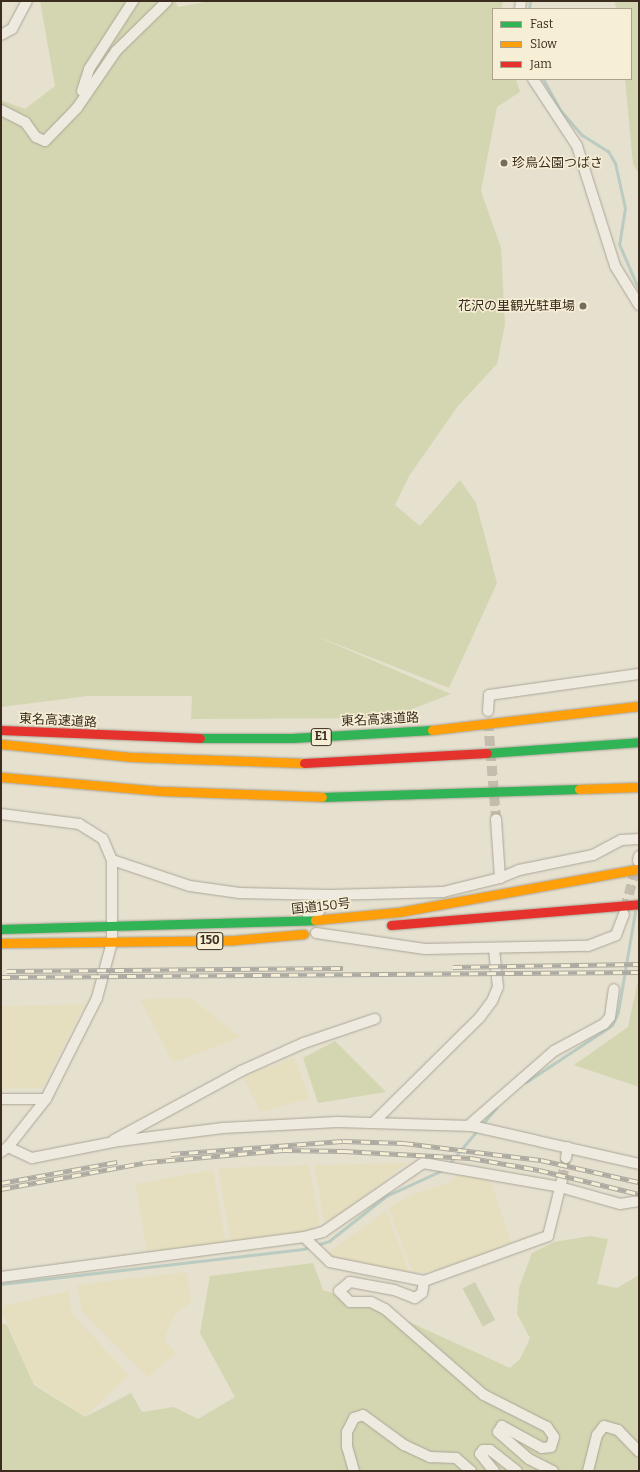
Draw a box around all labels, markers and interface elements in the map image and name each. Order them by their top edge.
legend [492,8,632,80]
text: Fast [530,17,553,31]
text: Slow [530,37,557,51]
text: Jam [530,57,552,71]
place label: 珍鳥公園つばさ [512,155,603,171]
marker: 珍鳥公園つばさ [499,158,509,168]
place label: 花沢の里観光駐車場 [458,298,575,314]
marker: 花沢の里観光駐車場 [578,301,588,311]
street label: 東名高速道路 [341,710,419,730]
street label: 東名高速道路 [19,711,97,731]
road number: E1 [310,727,332,747]
street label: 国道150号 [291,896,351,918]
road number: 150 [196,931,224,951]

